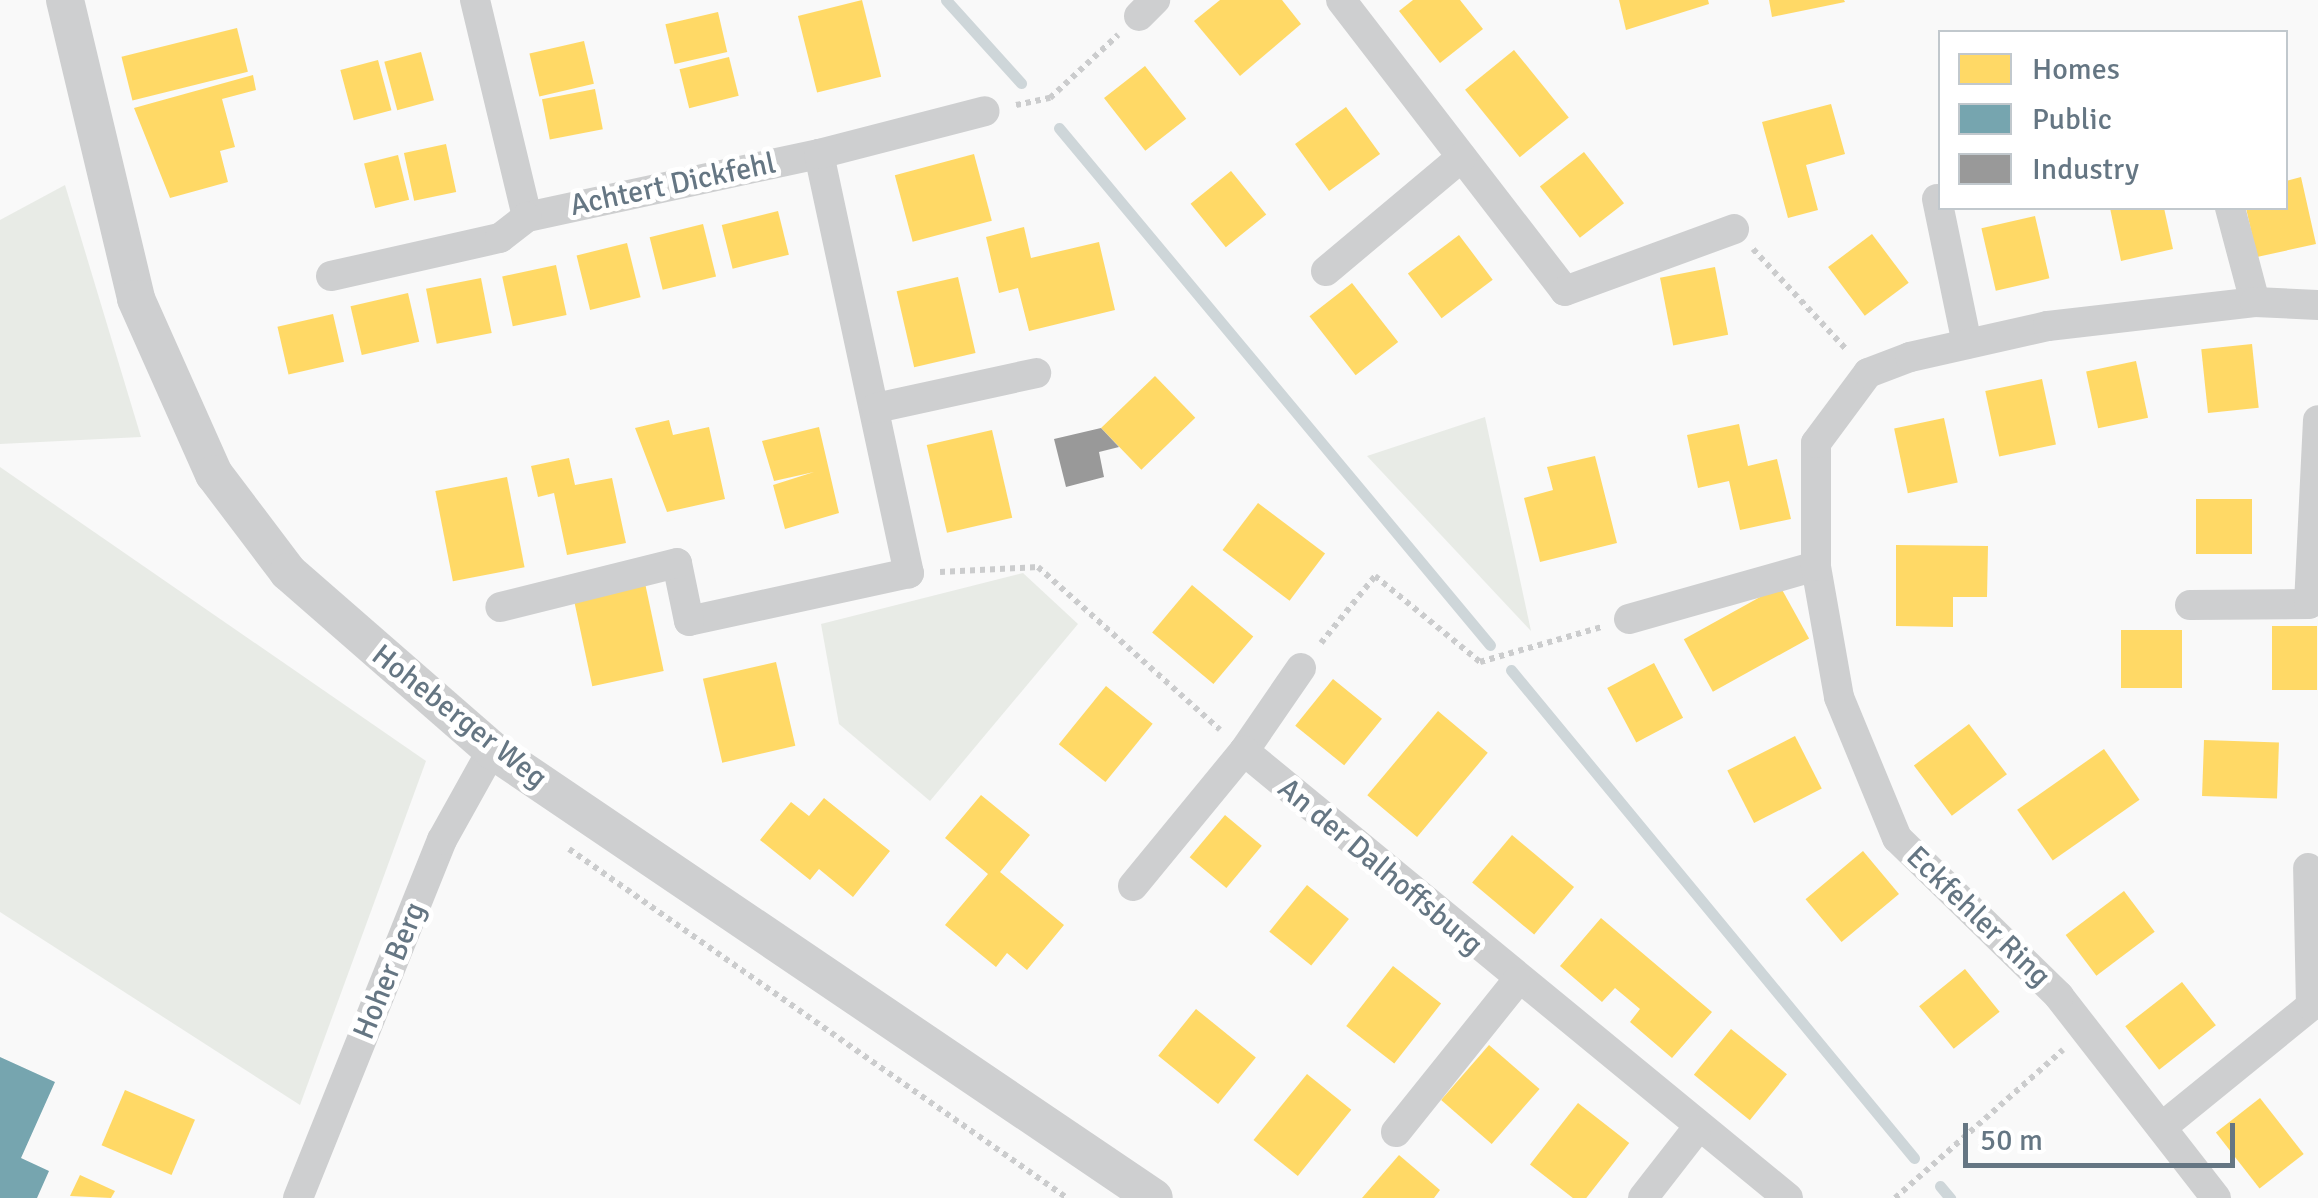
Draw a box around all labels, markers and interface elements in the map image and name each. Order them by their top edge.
legend [1938,30,2288,210]
text: Homes [2032,51,2120,88]
text: Public [2032,101,2112,138]
street label: Achtert Dickfehl [567,146,779,224]
text: Industry [2032,151,2139,188]
street label: Hoheberger Weg [364,637,554,797]
street label: An der Dalhoffsburg [1270,771,1490,963]
street label: Eckfehler Ring [1898,839,2058,995]
street label: Hoher Berg [346,897,434,1045]
scale bar [1968,1103,2240,1165]
text: 50 m [1980,1122,2043,1159]

